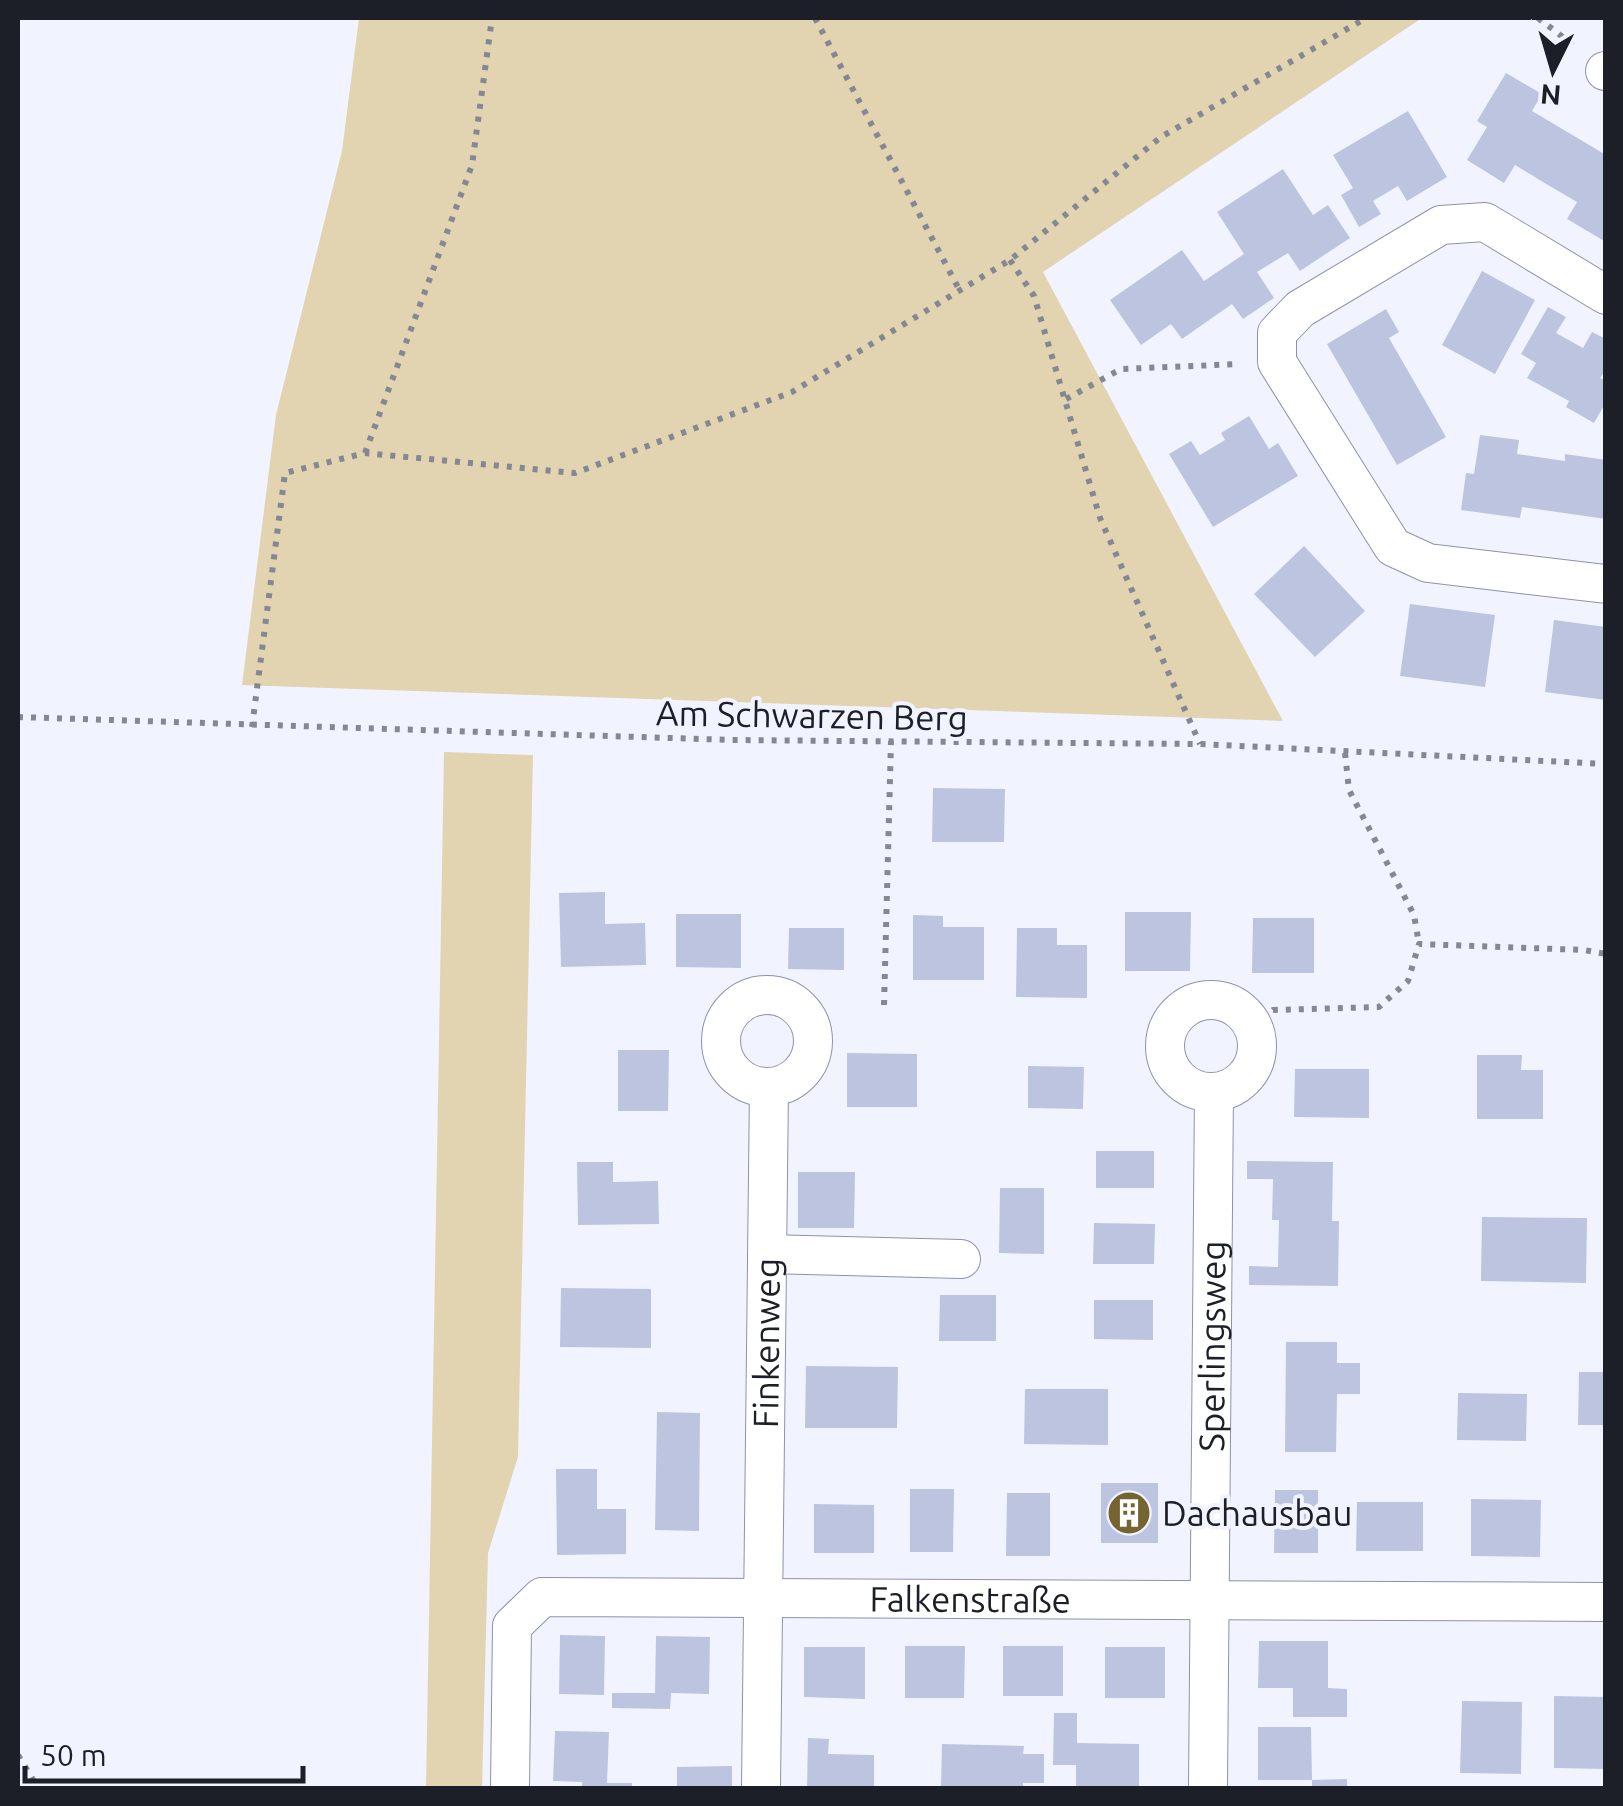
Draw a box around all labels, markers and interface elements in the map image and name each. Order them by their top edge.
north arrow [1503,20,1603,120]
text: N [1539,79,1563,112]
street label: Am Schwarzen Berg [656,692,968,738]
street label: Sperlingsweg [1191,1240,1233,1452]
street label: Finkenweg [745,1258,787,1428]
building icon: Dachausbau [1106,1490,1152,1536]
place label: Dachausbau [1162,1493,1353,1533]
street label: Falkenstraße [870,1579,1071,1619]
scale bar [25,1721,302,1783]
text: 50 m [40,1738,107,1772]

